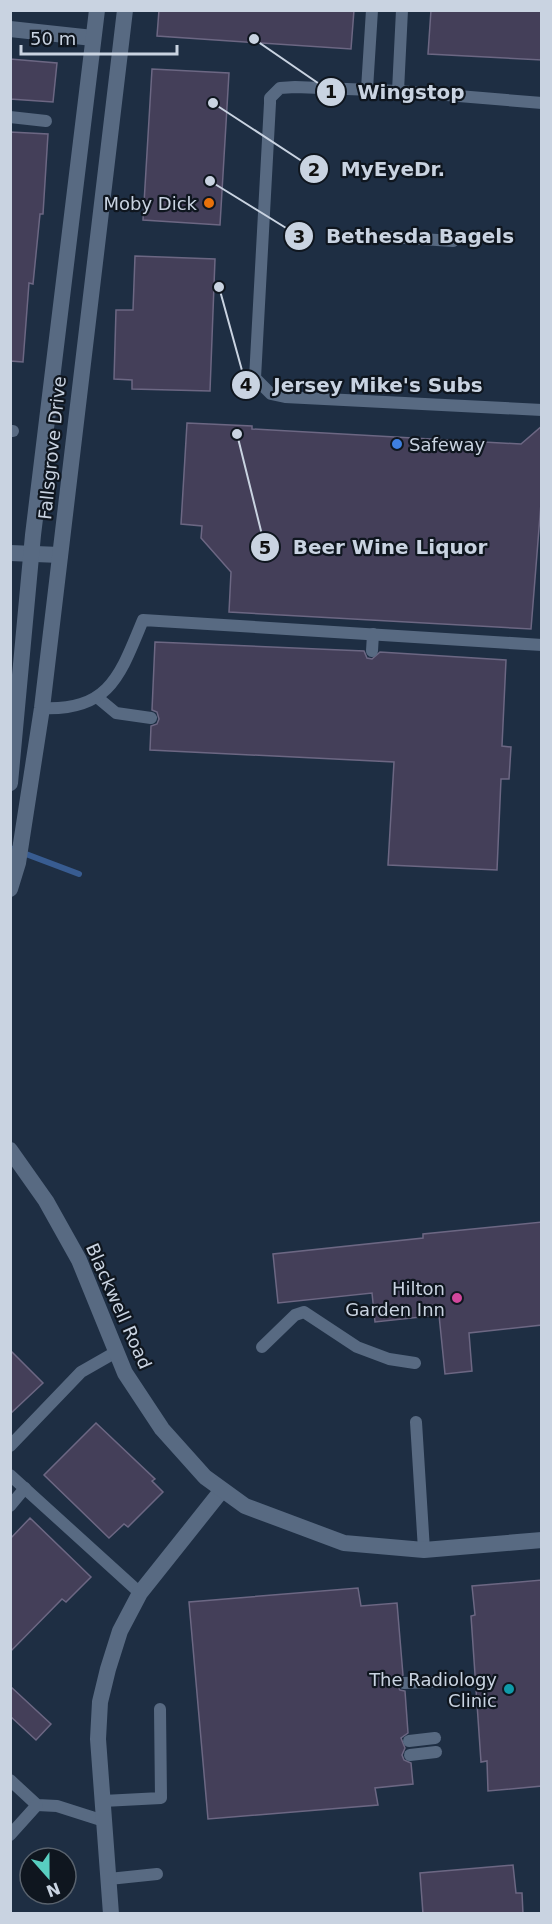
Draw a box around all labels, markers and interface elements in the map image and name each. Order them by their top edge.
scale bar [21,18,177,56]
text: 50 m [30,28,76,49]
callout: Wingstop [316,73,477,111]
text: Wingstop [358,80,465,104]
text: 1 [325,81,337,102]
callout: MyEyeDr. [299,150,458,188]
text: MyEyeDr. [341,157,445,181]
text: 2 [308,159,320,180]
place label: Moby Dick [103,193,198,214]
marker: Moby Dick [202,196,216,210]
callout: Bethesda Bagels [284,217,526,255]
text: Bethesda Bagels [326,224,514,248]
text: 3 [293,226,305,247]
callout: Jersey Mike's Subs [231,366,495,404]
text: Jersey Mike's Subs [271,373,483,397]
text: 4 [240,374,252,395]
street label: Fallsgrove Drive [34,375,70,521]
place label: Safeway [409,434,486,455]
marker: Safeway [390,437,404,451]
callout: Beer Wine Liquor [250,528,499,566]
text: Beer Wine Liquor [293,535,487,559]
text: 5 [259,537,271,558]
street label: Blackwell Road [82,1240,156,1372]
place label: Hilton Garden Inn [345,1278,445,1320]
marker: Hilton Garden Inn [450,1291,464,1305]
place label: The Radiology Clinic [368,1669,497,1711]
marker: The Radiology Clinic [502,1682,516,1696]
north arrow [18,1846,78,1906]
text: N [44,1878,63,1901]

